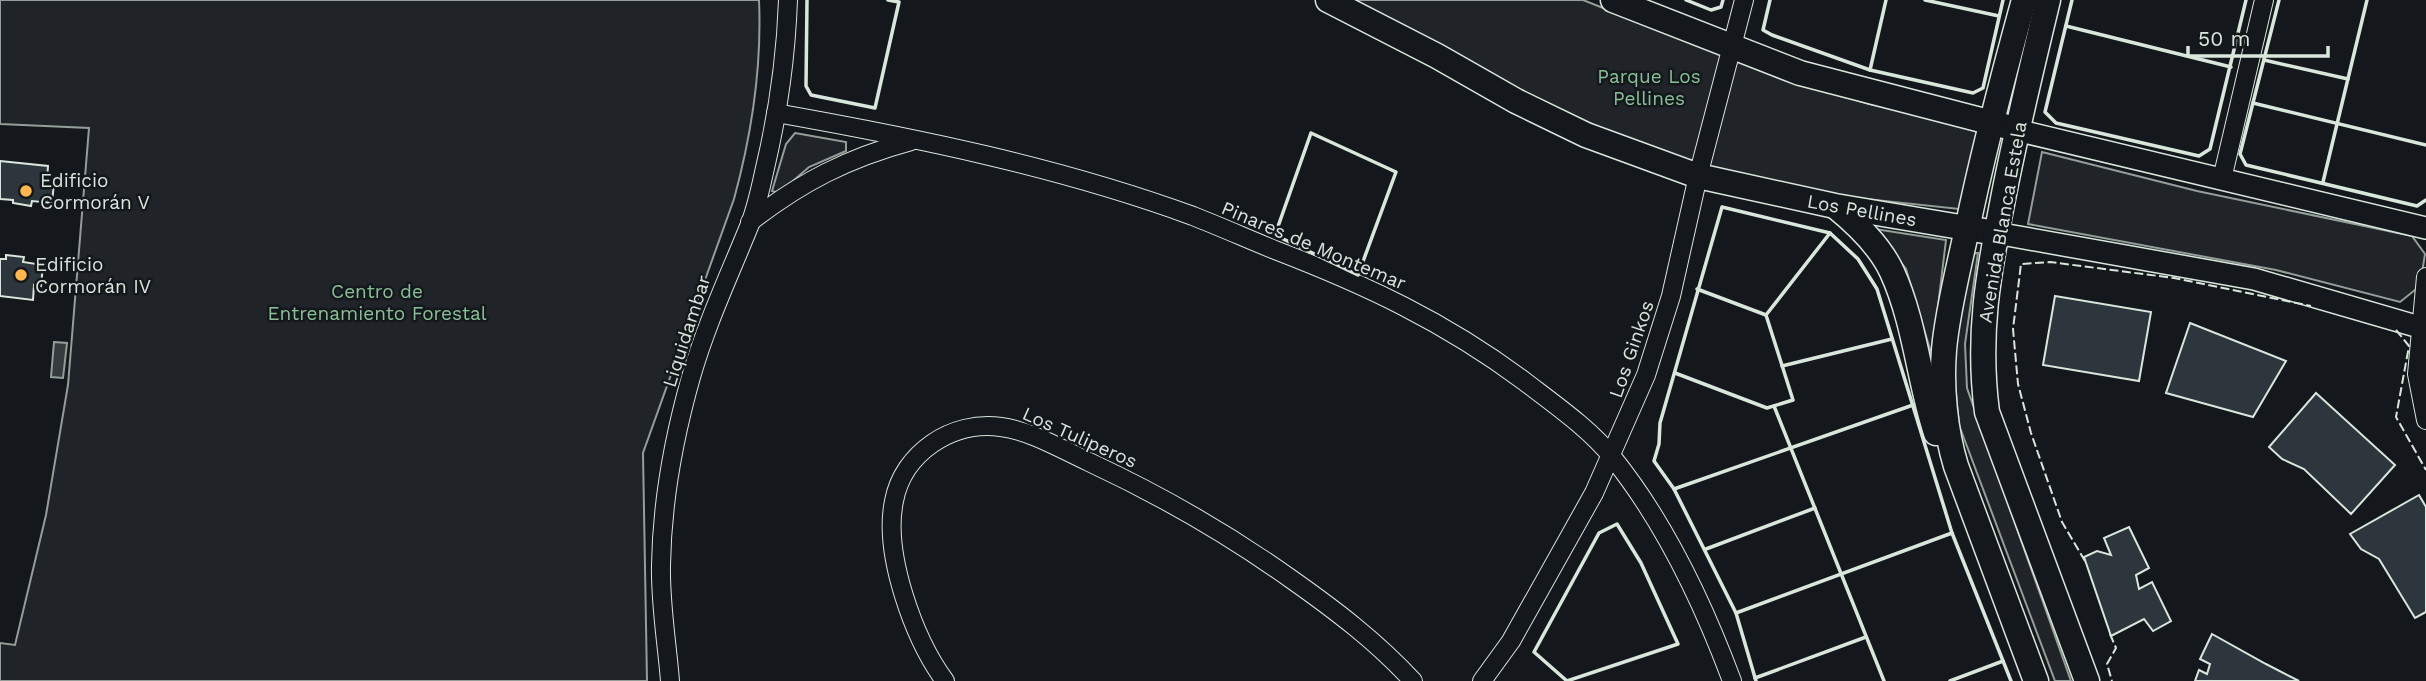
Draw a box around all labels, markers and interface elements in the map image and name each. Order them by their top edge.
scale bar [2188,14,2328,58]
text: 50 m [2198,26,2250,51]
park label: Parque Los Pellines [1597,65,1701,110]
street label: Avenida Blanca Estela [1973,119,2032,325]
place label: Edificio Cormorán V [40,169,150,214]
marker: Edificio Cormorán V [18,183,34,199]
street label: Los Pellines [1805,190,1918,231]
street label: Pinares de Montemar [1218,196,1410,295]
place label: Edificio Cormorán IV [35,253,151,298]
marker: Edificio Cormorán IV [13,267,29,283]
street label: Liquidambar [658,272,715,390]
park label: Centro de Entrenamiento Forestal [267,280,487,325]
street label: Los Ginkos [1604,297,1659,401]
street label: Los Tuliperos [1019,402,1141,473]

